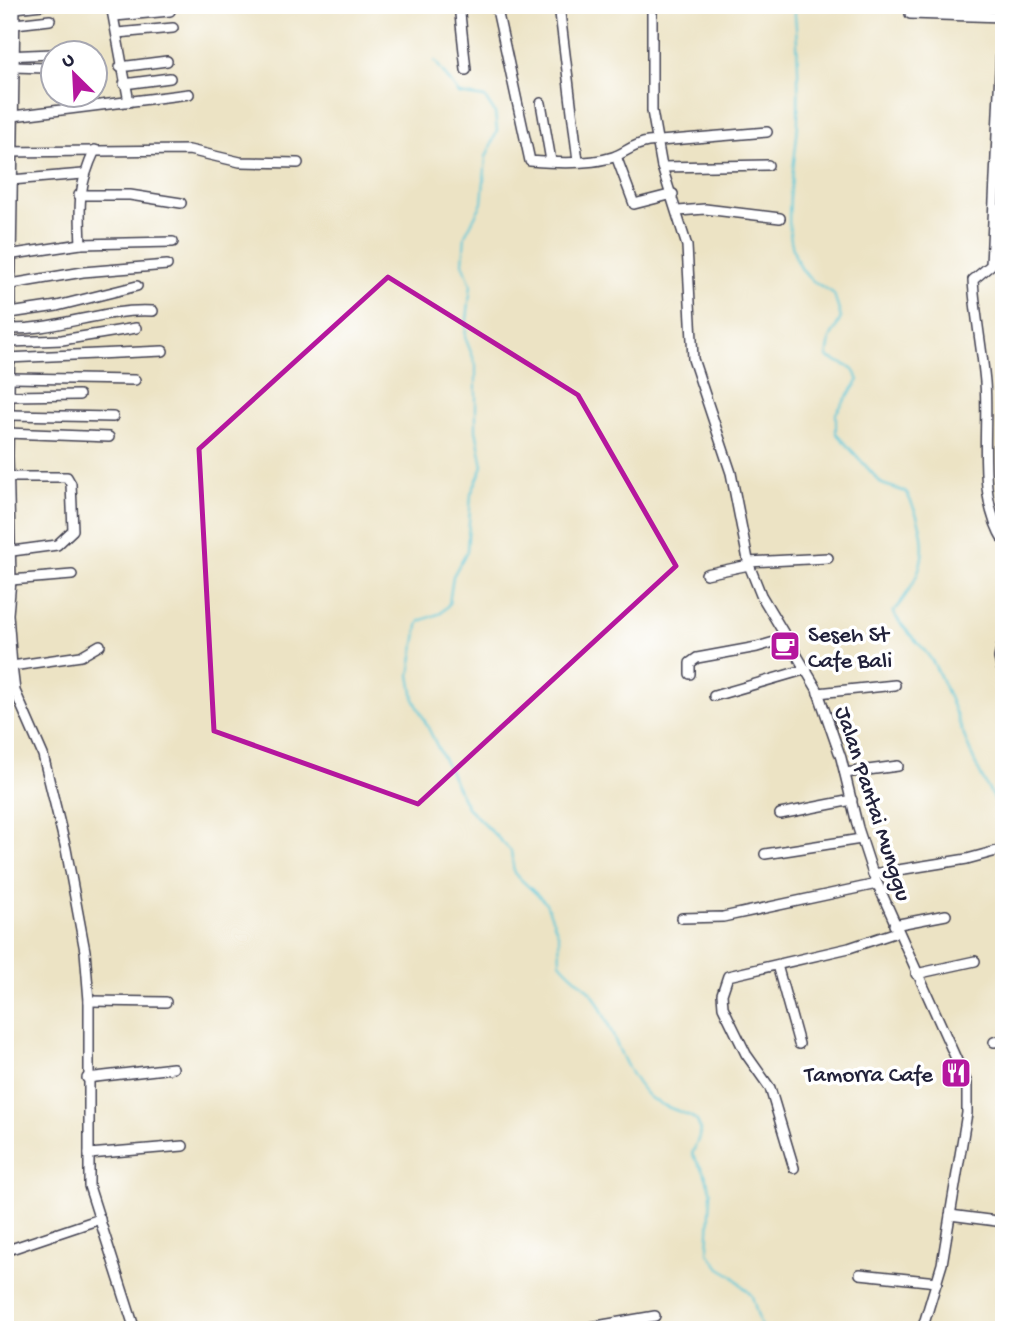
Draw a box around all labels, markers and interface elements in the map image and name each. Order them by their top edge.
north arrow [38,38,108,108]
text: U [59,49,78,74]
place label: Seseh St Cafe Bali [808,623,892,676]
cafe icon: Seseh St Cafe Bali [768,629,802,663]
street label: Jalan Pantai Munggu [828,703,916,905]
restaurant icon: Tamorra Cafe [939,1056,973,1090]
place label: Tamorra Cafe [802,1063,934,1090]

